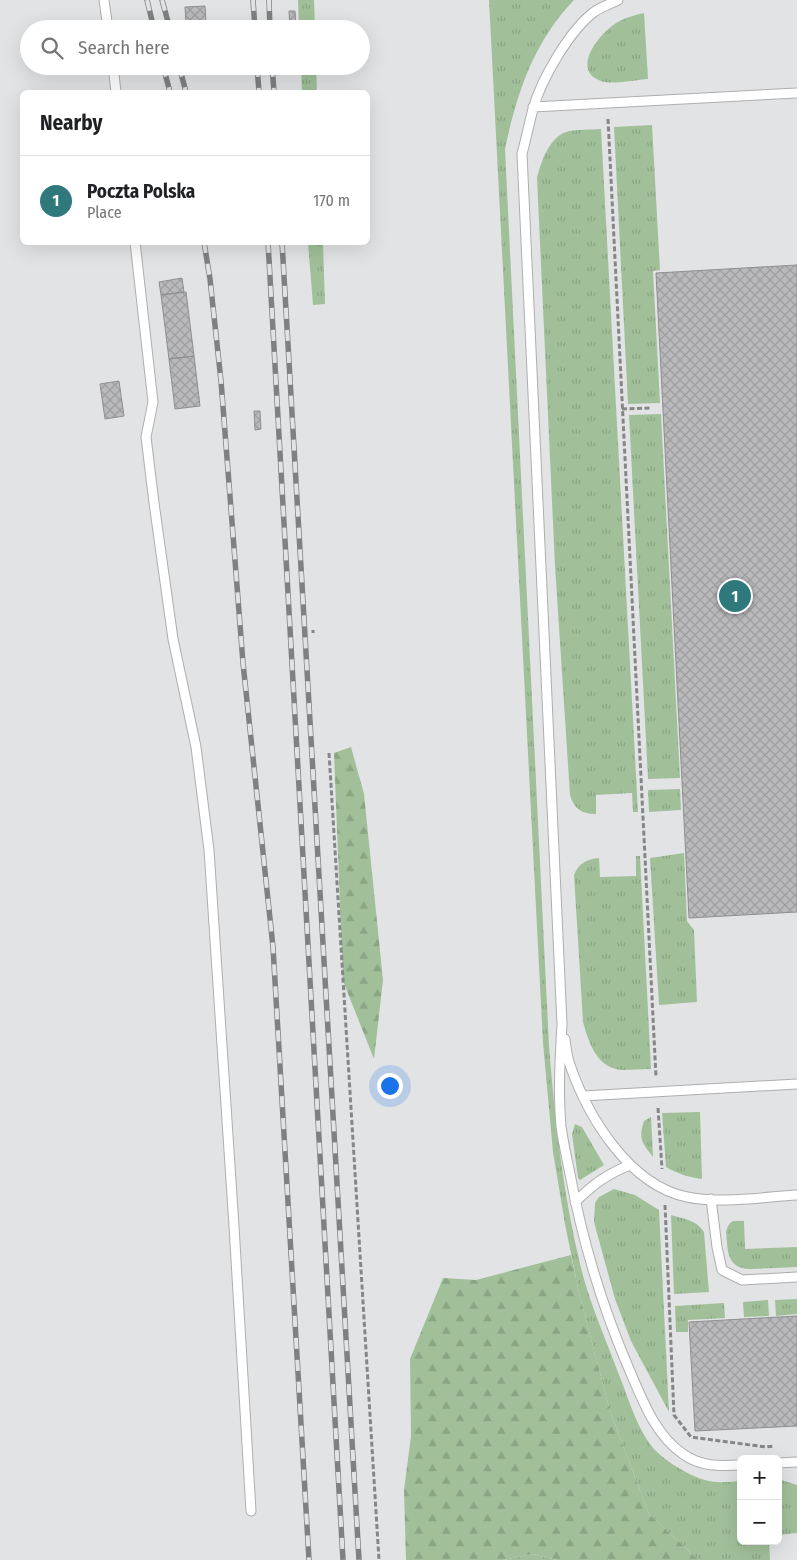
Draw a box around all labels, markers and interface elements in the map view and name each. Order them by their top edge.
search box [20,20,370,75]
icon: search [38,34,66,62]
text: Search here [78,36,170,59]
text: Nearby [40,110,102,136]
text: Poczta Polska [87,180,195,203]
text: 1 [53,191,59,210]
text: 170 m [313,191,350,210]
text: Place [87,203,122,222]
pin: 1 [719,577,751,615]
your location [377,1073,403,1099]
map controls [737,1455,782,1545]
button: + [737,1455,782,1500]
button: − [737,1500,782,1545]

